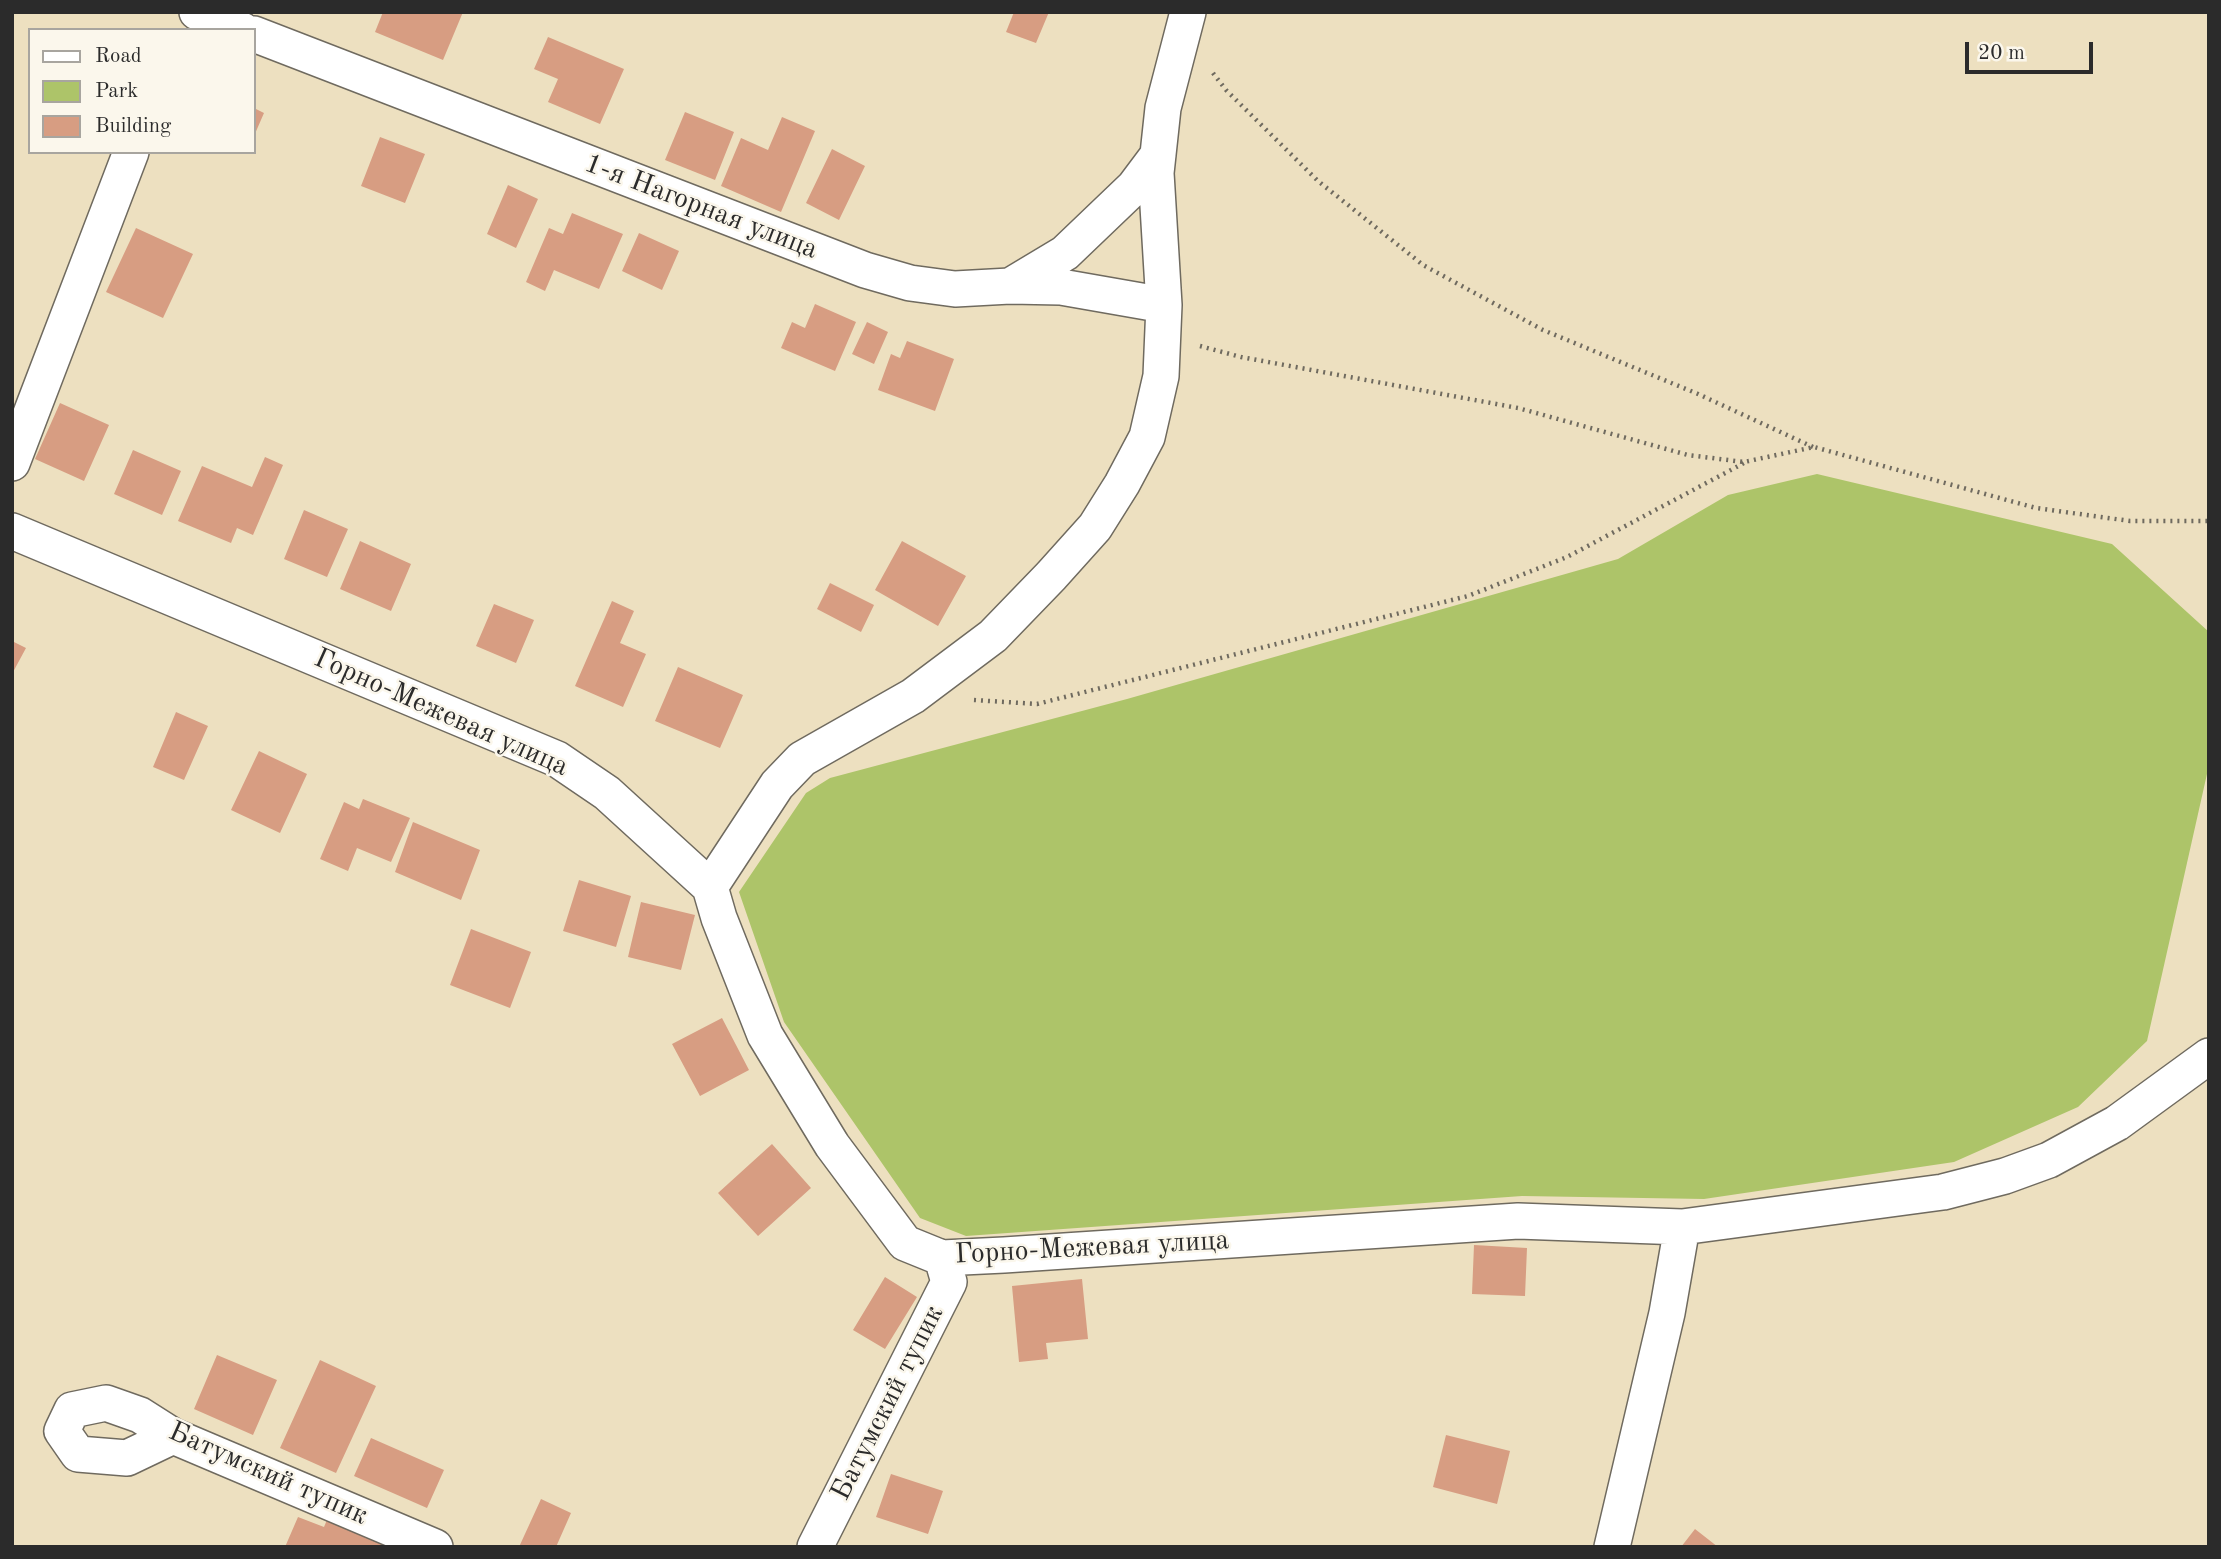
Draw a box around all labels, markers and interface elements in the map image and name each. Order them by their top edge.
legend [28,28,256,154]
scale bar [1969,28,2097,72]
text: 20 m [1978,43,2025,64]
text: Road [95,46,142,67]
text: Park [95,81,138,102]
text: Building [95,116,171,137]
street label: 1-я Нагорная улица [580,147,822,267]
street label: Горно-Межевая улица [309,642,573,784]
street label: Горно-Межевая улица [954,1224,1230,1272]
street label: Батумский тупик [824,1300,952,1506]
street label: Батумский тупик [163,1415,373,1533]

